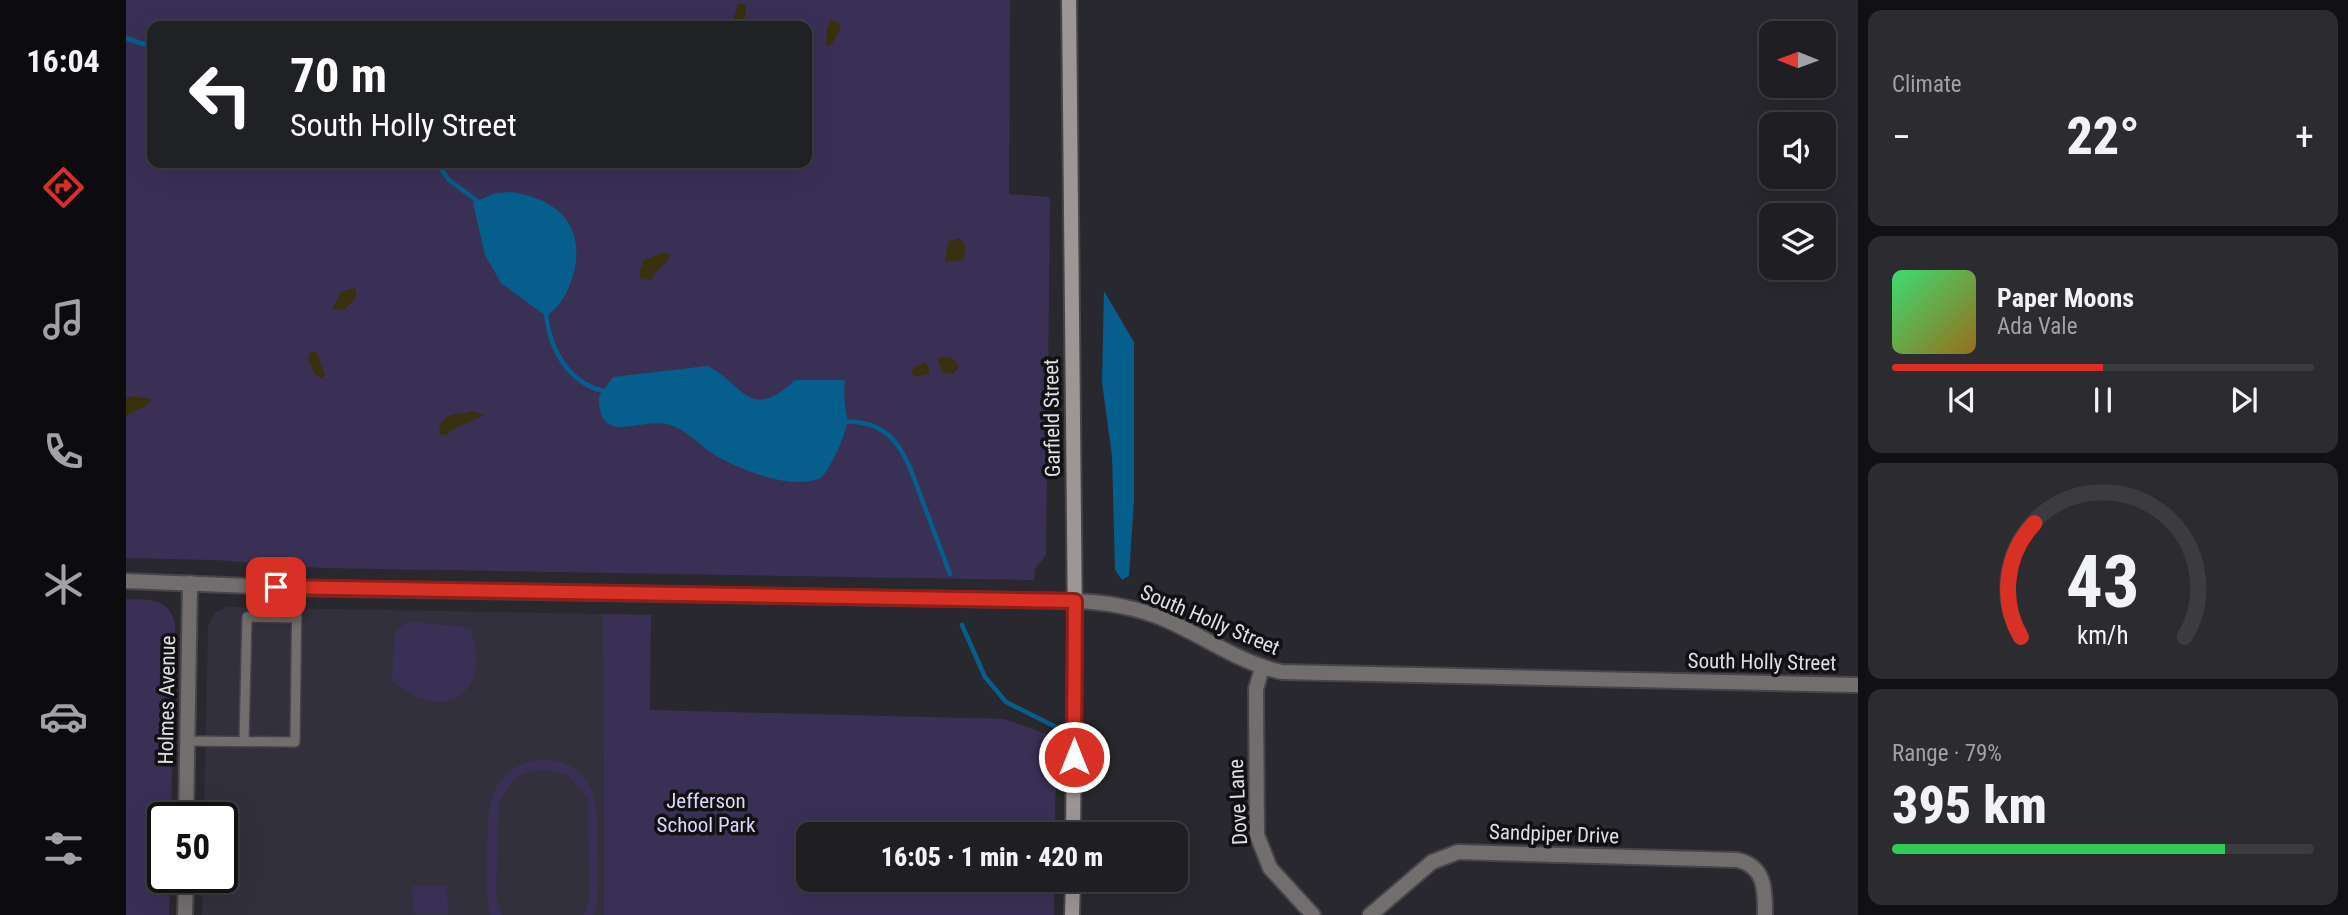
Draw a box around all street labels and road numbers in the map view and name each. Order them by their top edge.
street label: Garfield Street [1039,359,1065,477]
street label: South Holly Street [1137,580,1283,660]
street label: Holmes Avenue [154,635,180,765]
street label: South Holly Street [1687,649,1837,675]
street label: Dove Lane [1224,758,1252,846]
street label: Sandpiper Drive [1489,820,1620,848]

